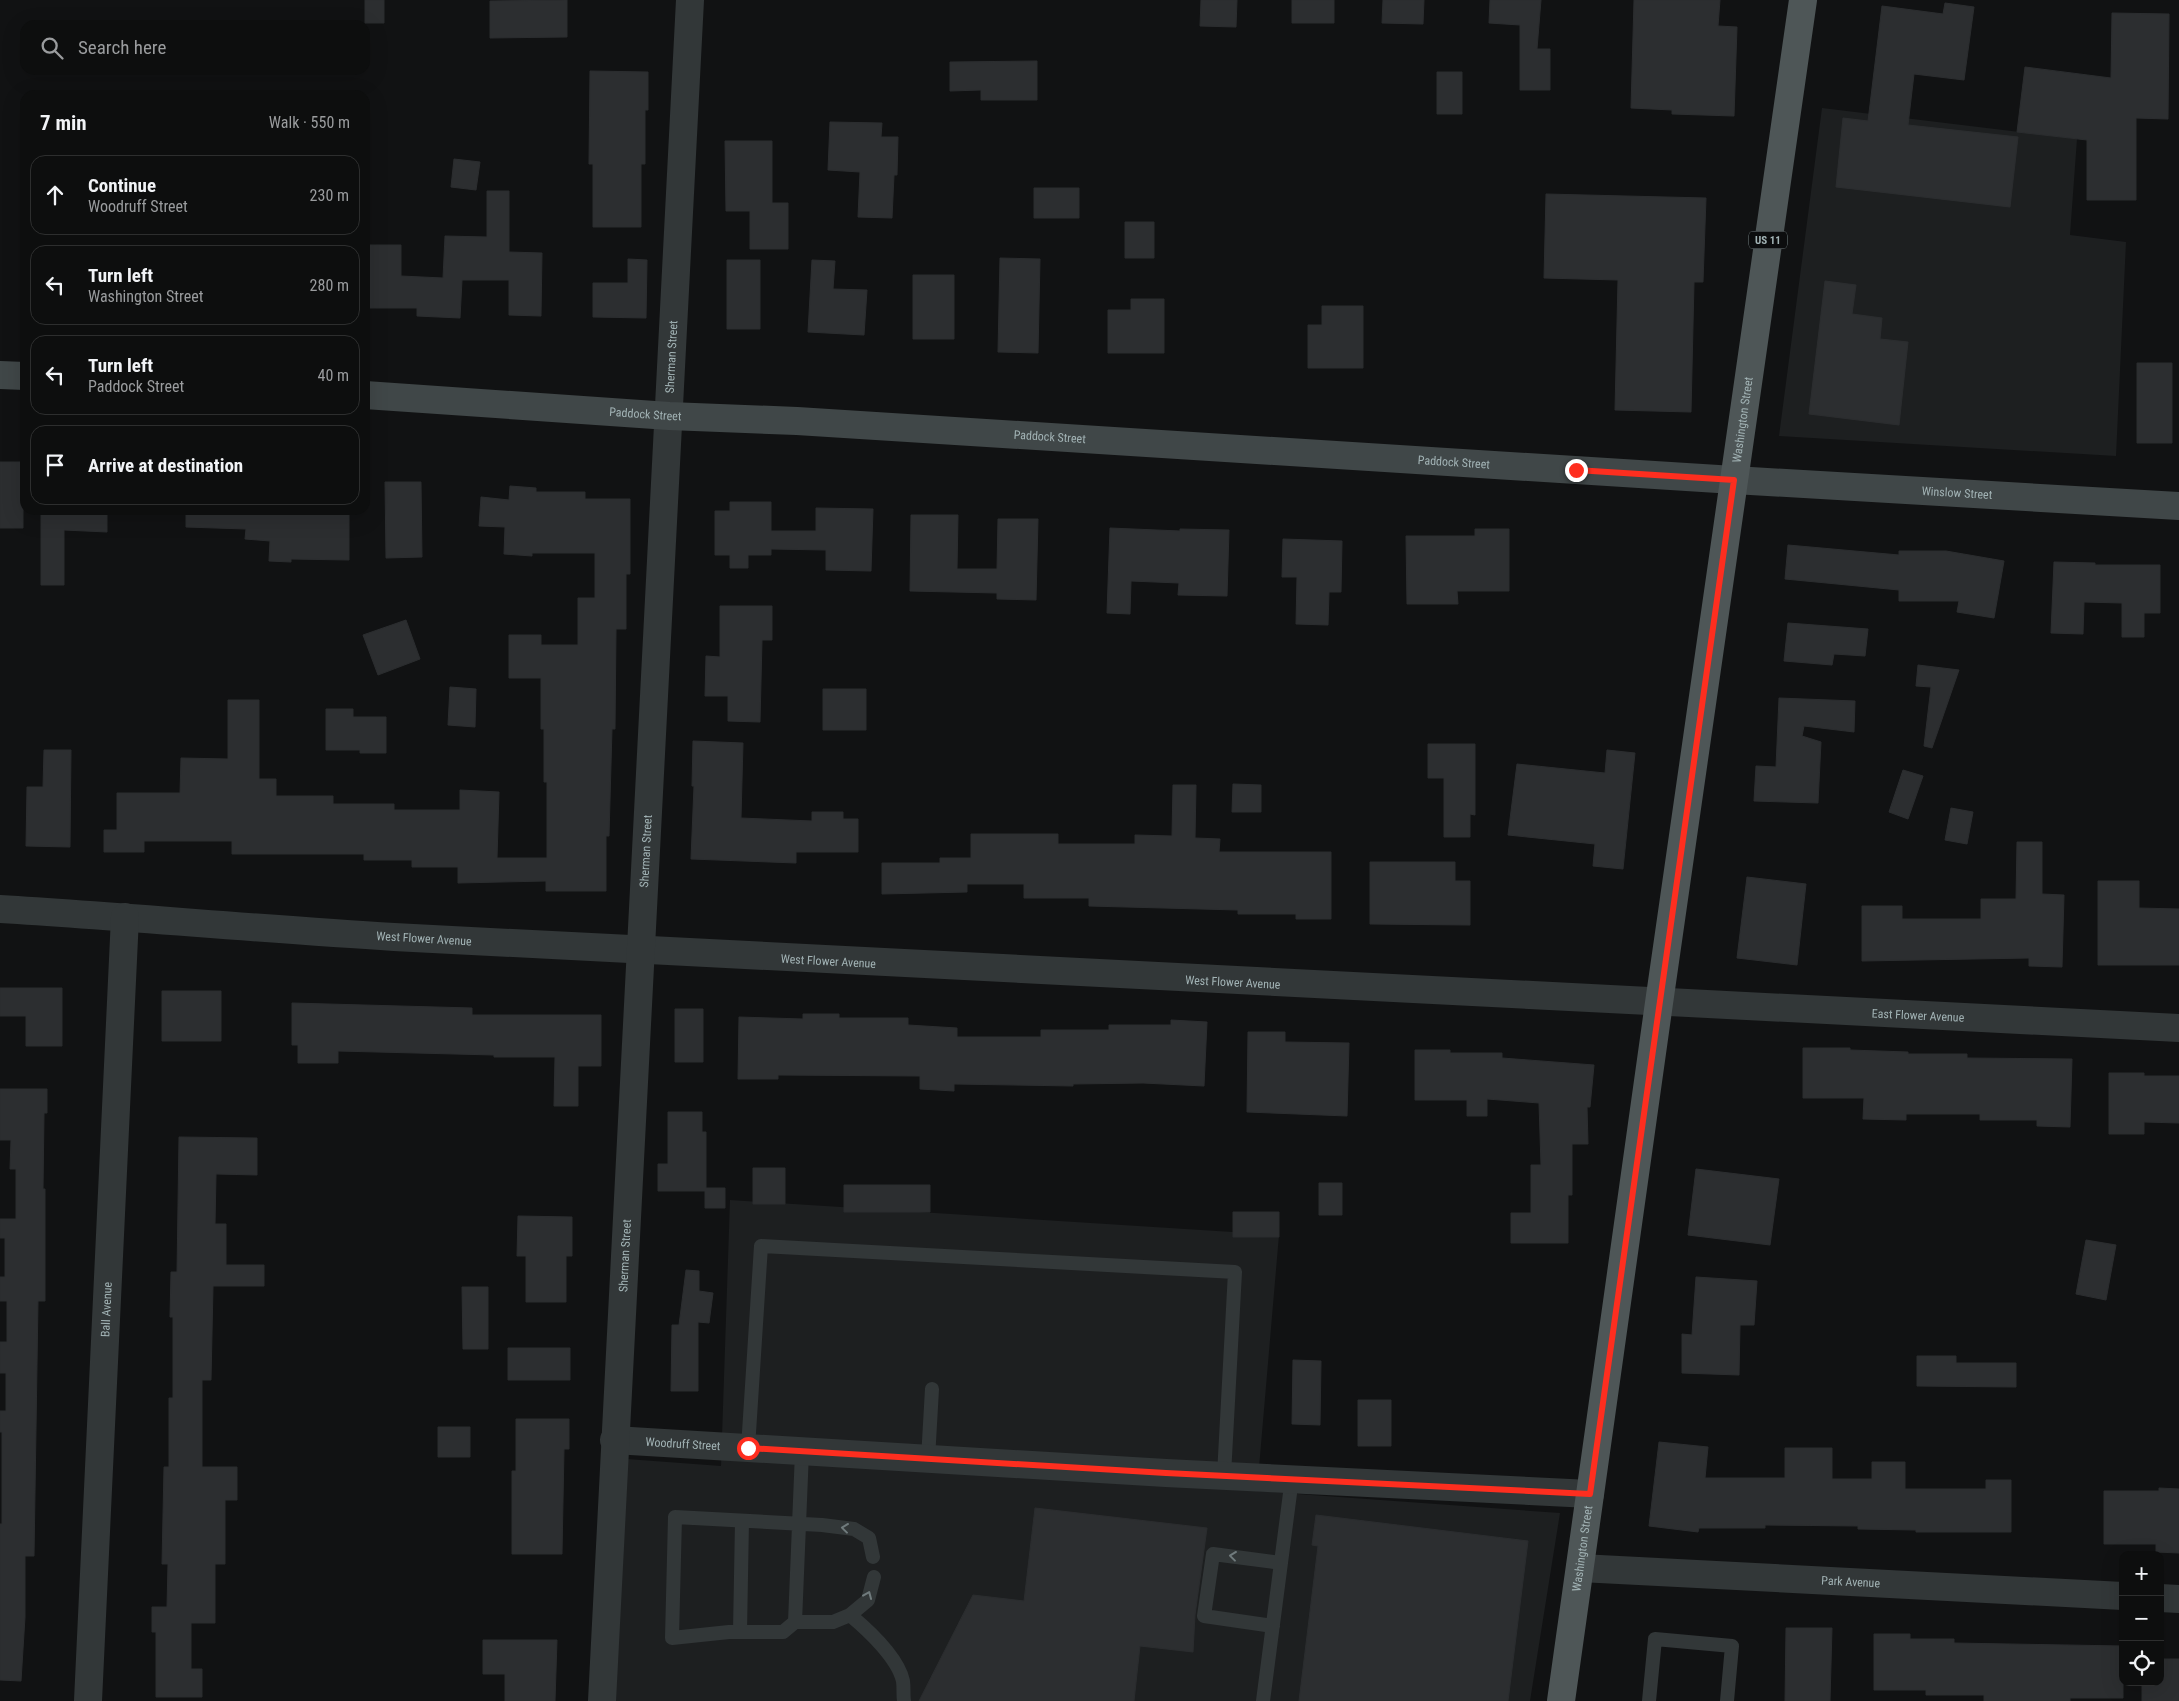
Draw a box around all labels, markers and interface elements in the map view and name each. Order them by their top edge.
search box [20,20,370,75]
icon: search [38,34,66,62]
text: Search here [78,36,166,59]
text: 7 min [40,111,87,135]
text: Walk · 550 m [269,113,350,132]
text: Continue [88,174,156,197]
icon: ahead [41,181,69,209]
text: 230 m [310,186,349,205]
text: Woodruff Street [88,197,188,216]
road number: US 11 [1749,232,1787,248]
text: Turn left [88,264,153,287]
icon: left [41,271,69,299]
text: 280 m [310,276,349,295]
text: Washington Street [88,287,203,306]
street label: Sherman Street [663,320,680,394]
text: Turn left [88,354,153,377]
icon: left [41,361,69,389]
text: 40 m [317,366,349,385]
street label: Washington Street [1730,375,1756,464]
text: Paddock Street [88,377,184,396]
street label: Paddock Street [609,405,682,423]
street label: Paddock Street [1013,428,1087,446]
icon: arrive [41,451,69,479]
street label: Paddock Street [1417,453,1491,472]
text: Arrive at destination [88,454,243,477]
route end [1565,459,1588,482]
street label: Winslow Street [1921,484,1993,502]
street label: Sherman Street [637,814,655,888]
street label: West Flower Avenue [376,929,472,949]
street label: West Flower Avenue [780,952,877,971]
street label: West Flower Avenue [1185,973,1281,992]
street label: East Flower Avenue [1871,1007,1965,1025]
street label: Sherman Street [616,1218,634,1292]
street label: Ball Avenue [98,1281,115,1337]
street label: Woodruff Street [645,1435,721,1453]
route start [737,1437,760,1460]
street label: Washington Street [1569,1504,1595,1592]
one-way arrow [841,1523,849,1534]
one-way arrow [1228,1551,1236,1562]
map controls [2119,1551,2164,1686]
button: + [2119,1551,2164,1596]
street label: Park Avenue [1821,1573,1881,1590]
one-way arrow [861,1591,872,1600]
button: − [2119,1596,2164,1641]
button: locate [2119,1641,2164,1686]

